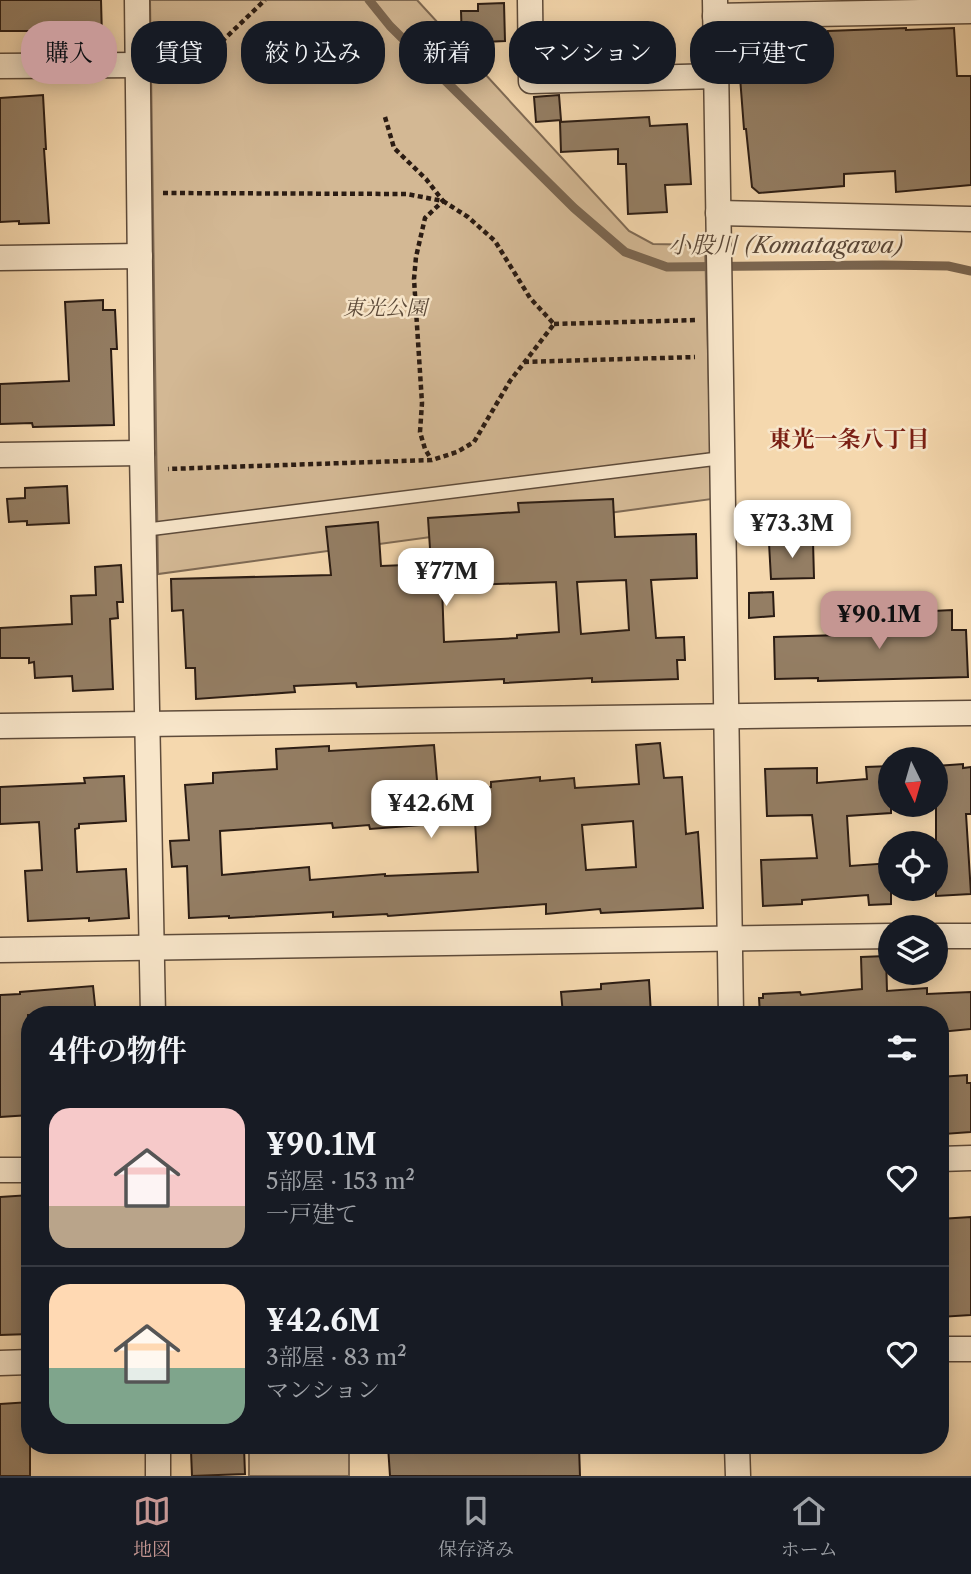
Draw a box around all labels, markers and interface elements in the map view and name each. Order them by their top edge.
chip: 購入 [21,21,117,84]
chip: 賃貸 [131,21,227,84]
chip: 絞り込み [241,21,385,84]
chip: 新着 [399,21,495,84]
chip: マンション [509,21,676,84]
chip: 一戸建て [690,21,834,84]
water label: 小股川 (Komatagawa) [668,231,904,259]
park label: 東光公園 [343,295,430,320]
district label: 東光一条八丁目 [769,425,930,453]
pin: ¥73.3M [735,500,849,560]
text: ¥73.3M [750,509,834,537]
pin: ¥77M [405,548,487,608]
text: ¥77M [414,557,478,585]
pin: ¥90.1M [822,592,936,651]
text: ¥90.1M [837,600,922,628]
north arrow [878,747,948,817]
map controls [878,747,948,985]
pin: ¥42.6M [374,780,488,840]
text: ¥42.6M [387,789,475,817]
button: locate [878,831,948,901]
button: layers [878,915,948,985]
icon: filters [883,1029,921,1067]
text: 4件の物件 [49,1032,187,1069]
text: ¥90.1M [266,1126,377,1163]
icon: home [105,1136,189,1220]
icon: heart [883,1159,921,1197]
text: 5部屋 · 153 m² [266,1167,415,1195]
text: 一戸建て [266,1200,358,1228]
text: ¥42.6M [266,1302,380,1339]
icon: home [105,1312,189,1396]
icon: heart [883,1335,921,1373]
text: 3部屋 · 83 m² [266,1343,407,1371]
text: マンション [266,1376,380,1404]
tab: 地図 [133,1492,171,1561]
tab: 保存済み [438,1492,514,1561]
tab: ホーム [781,1492,838,1561]

